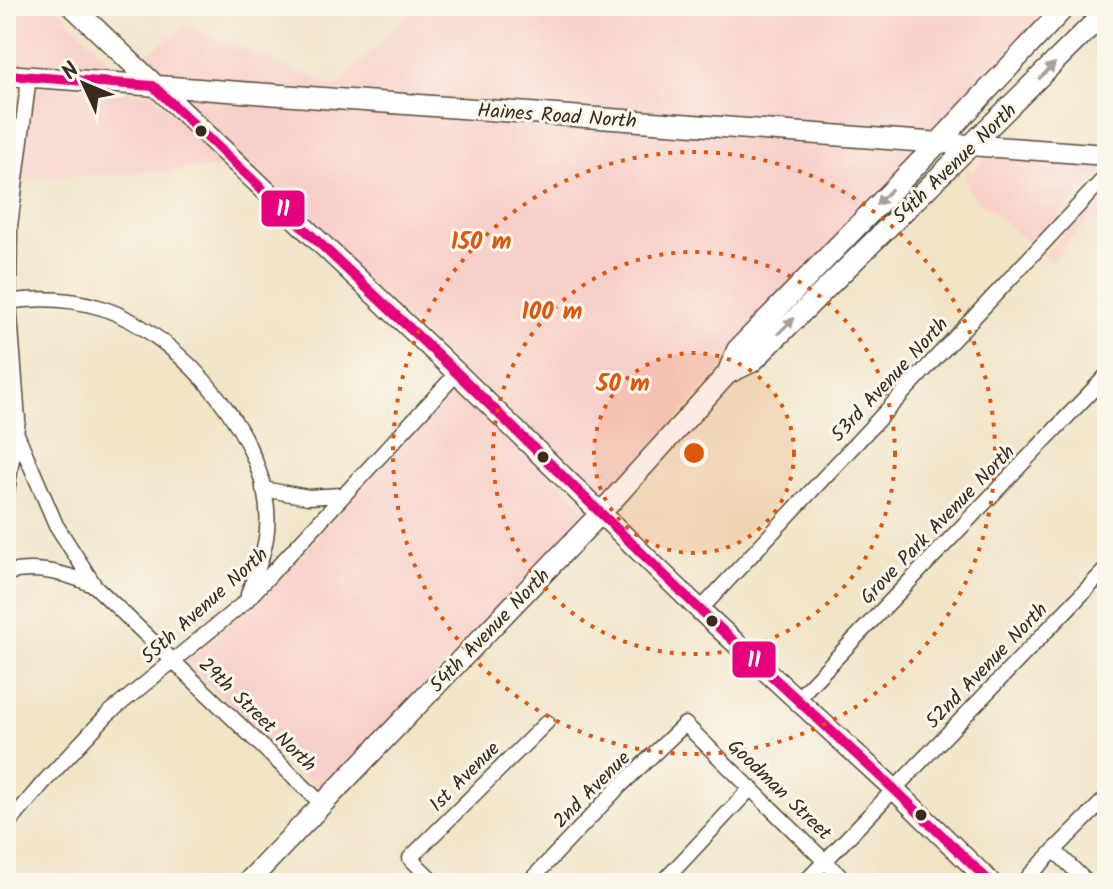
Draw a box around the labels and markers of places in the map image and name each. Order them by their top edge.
unlabelled marker [193,123,209,139]
centre of rings [680,439,708,467]
unlabelled marker [535,449,551,465]
unlabelled marker [704,613,720,629]
unlabelled marker [913,807,929,823]

